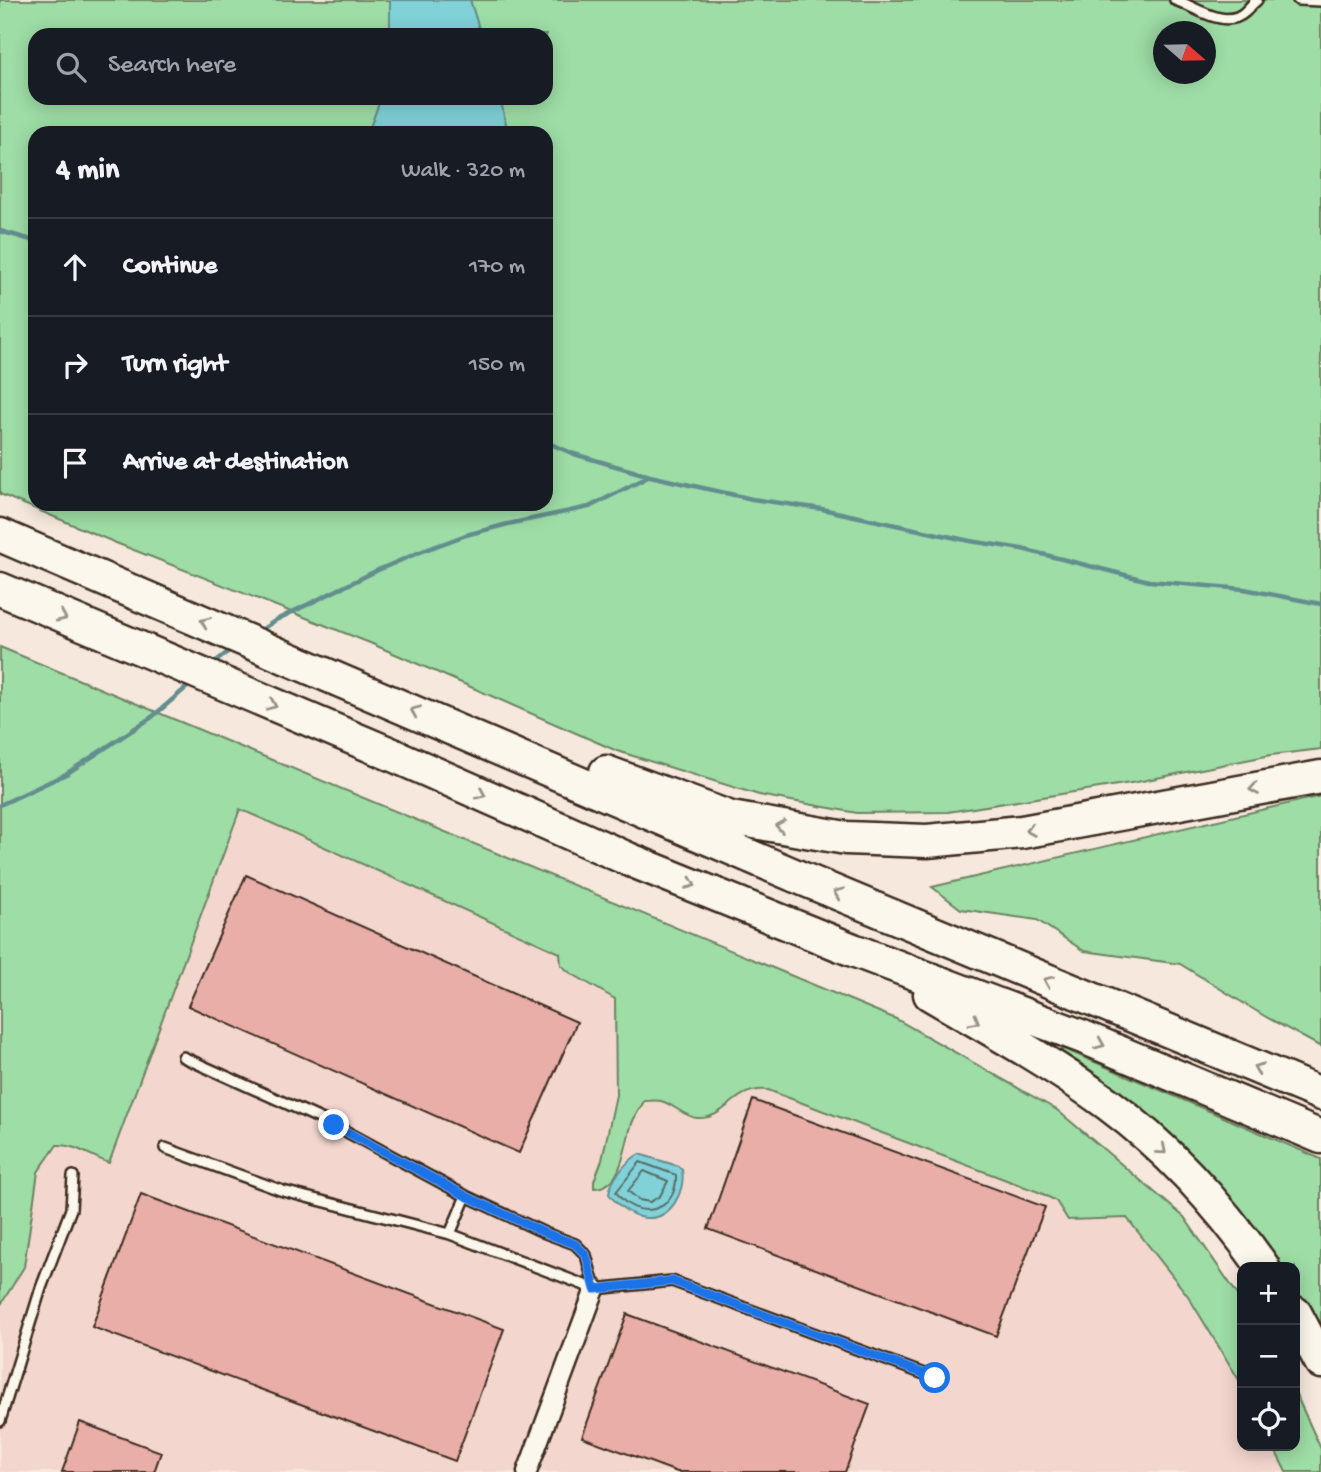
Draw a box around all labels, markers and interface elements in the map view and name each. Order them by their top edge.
north arrow [1153,21,1216,84]
search box [28,28,553,105]
icon: search [52,48,90,86]
text: Search here [108,51,236,82]
text: 4 min [56,154,119,189]
text: Walk · 320 m [401,158,525,185]
icon: ahead [56,248,94,286]
text: Continue [123,252,217,283]
text: 170 m [469,254,525,281]
icon: right [56,346,94,384]
text: Turn right [123,350,227,381]
text: 150 m [469,352,525,379]
icon: arrive [56,444,94,482]
text: Arrive at destination [123,448,348,479]
one-way arrow [55,609,68,623]
one-way arrow [200,616,213,630]
one-way arrow [265,697,277,711]
one-way arrow [409,706,421,720]
one-way arrow [1248,781,1260,796]
one-way arrow [474,786,487,800]
one-way arrow [774,819,786,834]
one-way arrow [1024,822,1036,837]
one-way arrow [684,876,696,890]
one-way arrow [833,887,845,901]
one-way arrow [1043,975,1055,989]
one-way arrow [968,1013,981,1026]
one-way arrow [1093,1035,1105,1049]
one-way arrow [1253,1062,1265,1076]
route end [318,1109,349,1140]
one-way arrow [1154,1141,1167,1154]
map controls [1237,1262,1300,1451]
button: + [1237,1262,1300,1325]
button: − [1237,1325,1300,1388]
route start [919,1362,950,1393]
button: locate [1237,1388,1300,1451]

